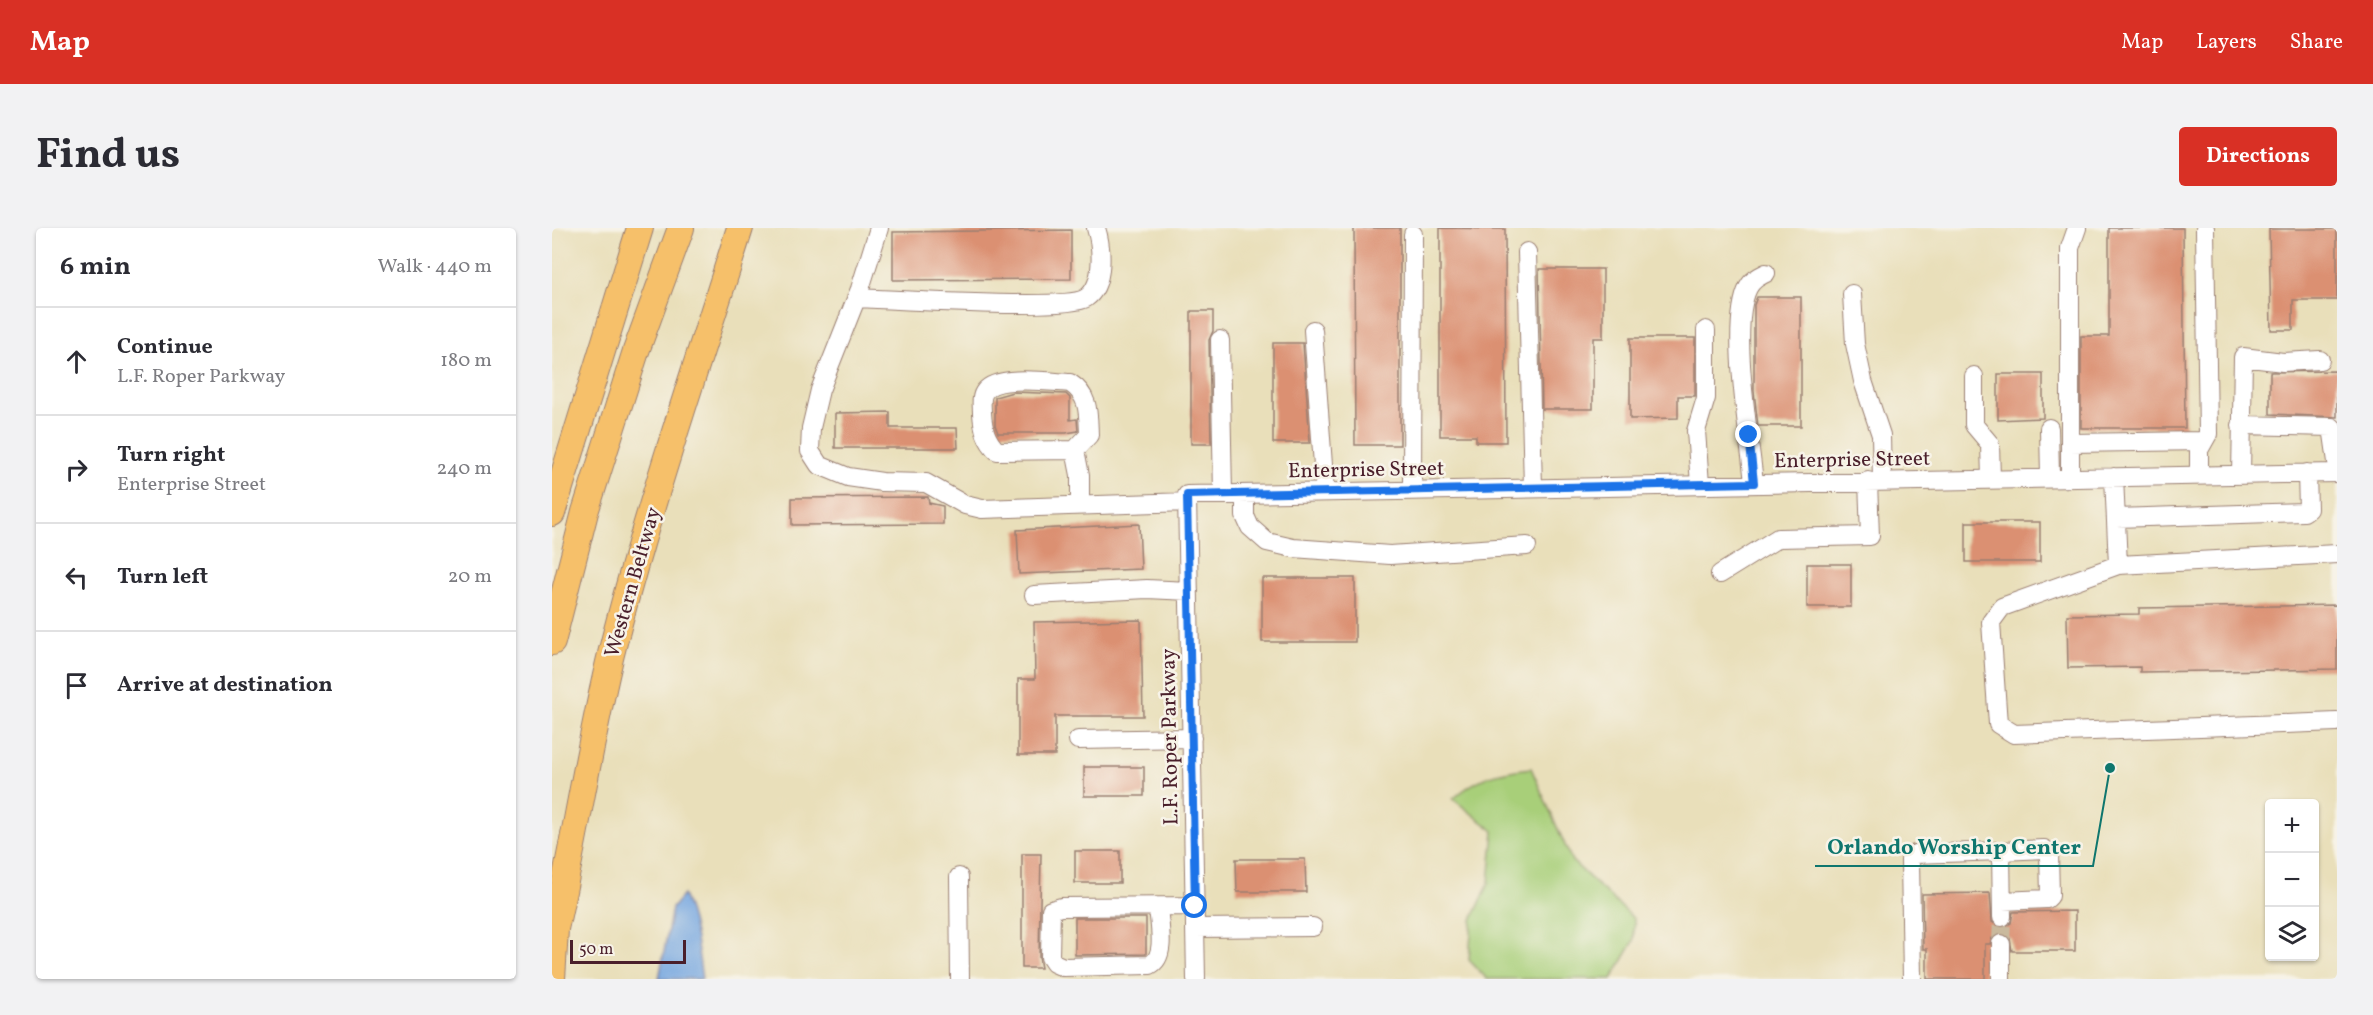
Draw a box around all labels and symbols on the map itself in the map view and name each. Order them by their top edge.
route end [1735,421,1761,447]
street label: Enterprise Street [1774,445,1930,476]
street label: Enterprise Street [1288,455,1444,486]
street label: Western Beltway [598,503,669,661]
street label: L.F. Roper Parkway [1154,648,1187,826]
callout: Orlando Worship Center [1815,826,2093,866]
text: Orlando Worship Center [1827,833,2081,864]
route start [1181,892,1207,918]
scale bar [570,937,686,964]

